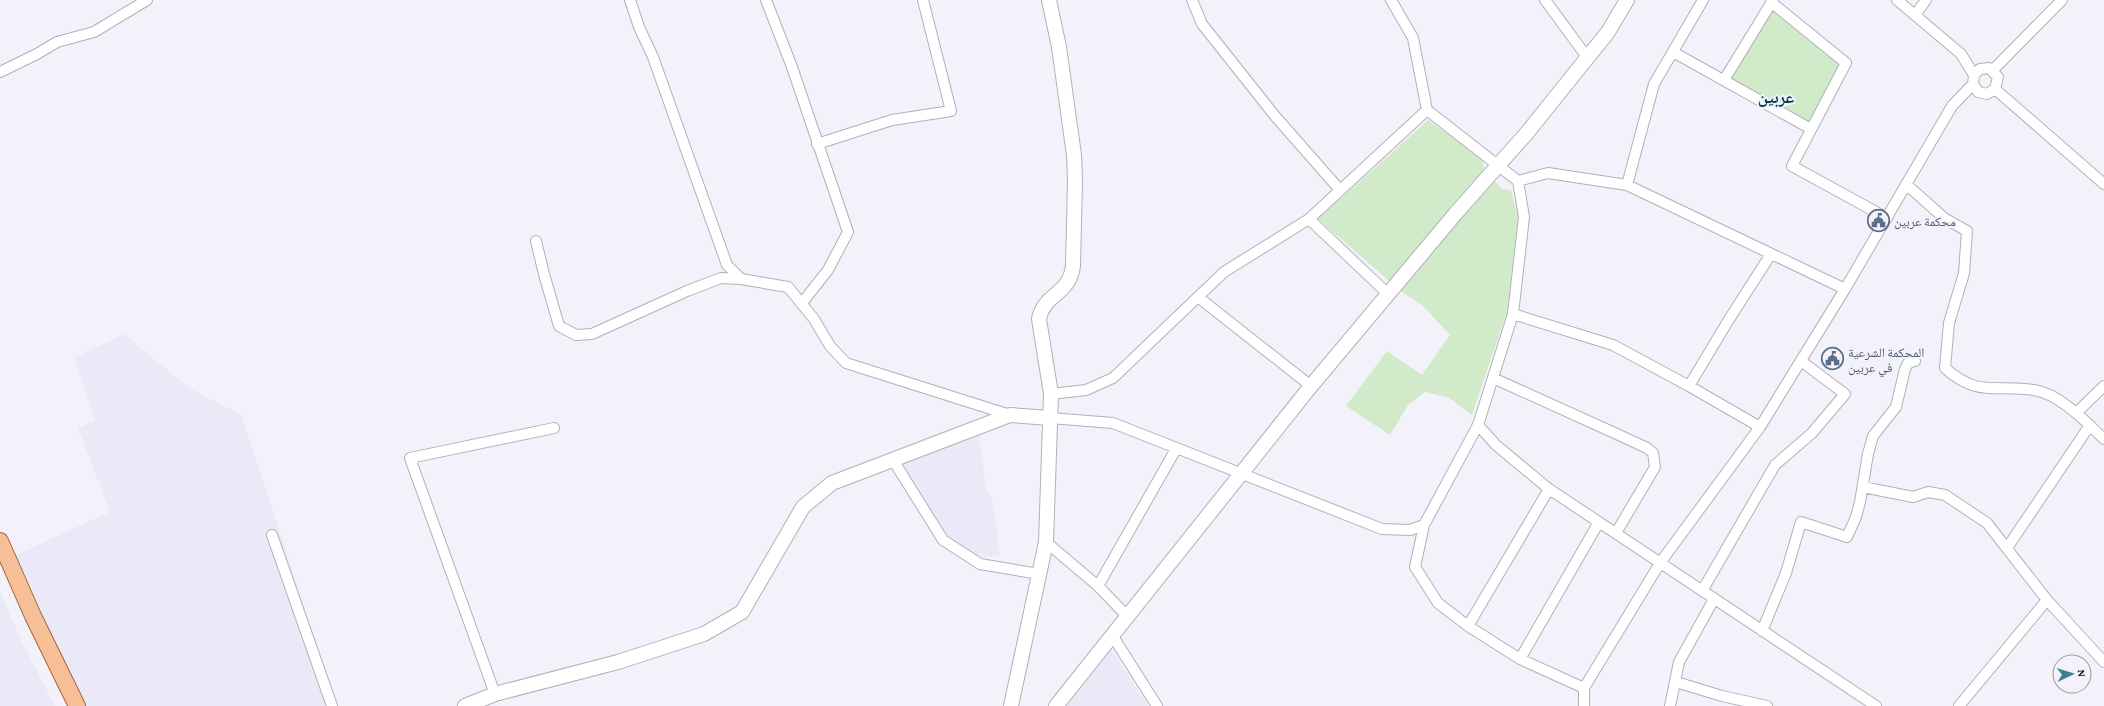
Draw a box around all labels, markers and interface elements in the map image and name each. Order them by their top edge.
district label: عربين [1758,88,1794,108]
public building icon: محكمة عربين [1865,208,1891,234]
place label: محكمة عربين [1894,214,1956,230]
place label: المحكمة الشرعية في عربين [1848,345,1924,378]
public building icon: المحكمة الشرعية في عربين [1819,346,1845,372]
north arrow [2052,654,2092,694]
text: N [2076,669,2088,678]

